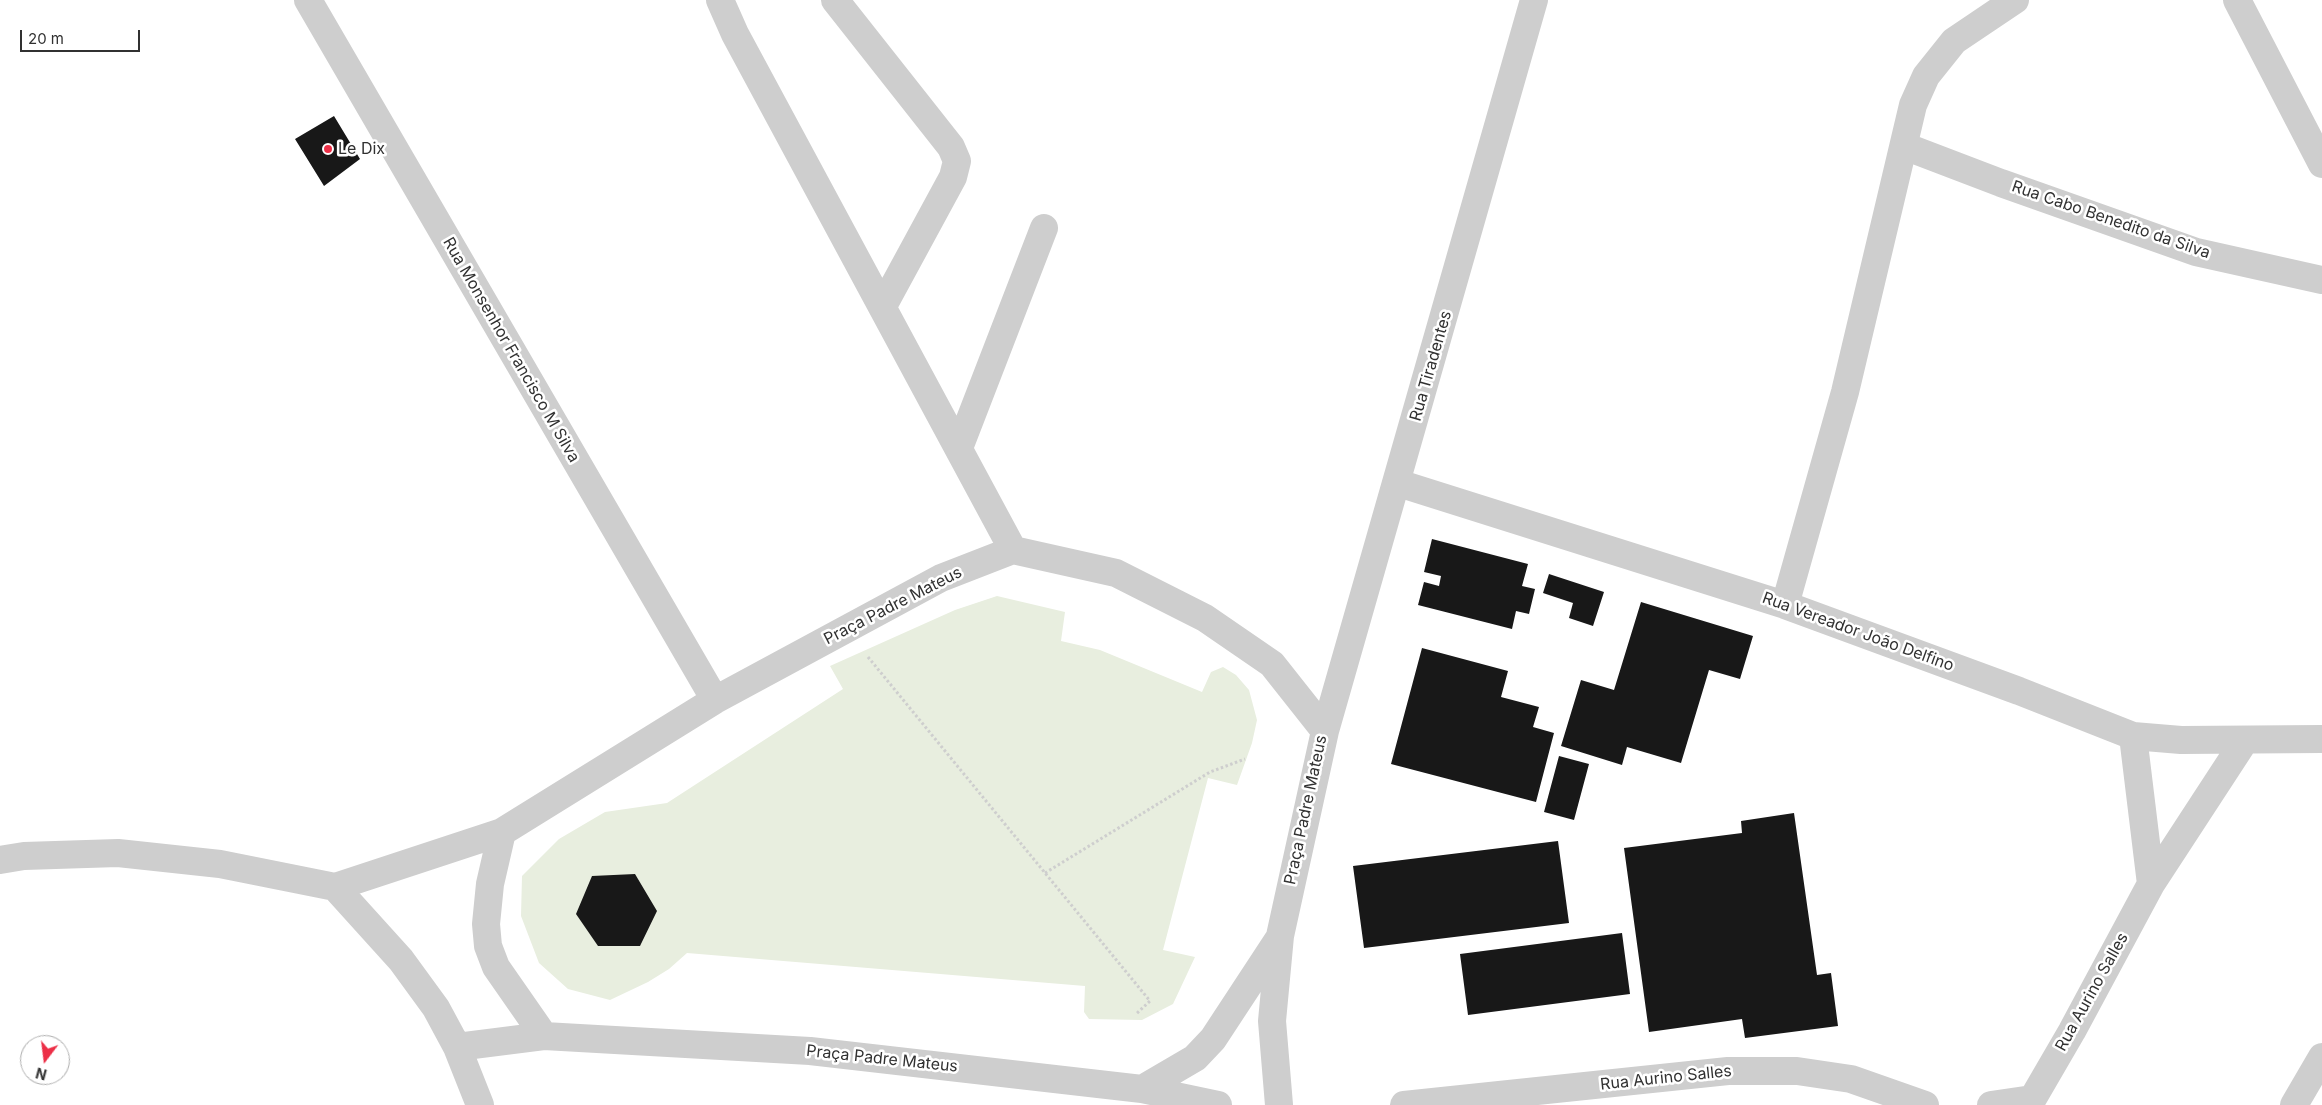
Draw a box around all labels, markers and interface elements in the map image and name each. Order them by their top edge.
scale bar [22,20,142,52]
text: 20 m [28,29,64,48]
place label: Le Dix [338,139,385,159]
marker: Le Dix [322,143,334,155]
street label: Rua Cabo Benedito da Silva [2009,177,2213,263]
street label: Rua Monsenhor Francisco M Silva [439,234,583,466]
street label: Rua Tiradentes [1406,309,1456,423]
street label: Praça Padre Mateus [821,563,965,649]
street label: Rua Vereador João Delfino [1760,588,1956,676]
street label: Praça Padre Mateus [1281,733,1331,887]
street label: Rua Aurino Salles [2052,930,2132,1054]
north arrow [20,1035,70,1085]
street label: Praça Padre Mateus [805,1041,959,1077]
street label: Rua Aurino Salles [1599,1062,1733,1094]
text: N [34,1064,49,1084]

